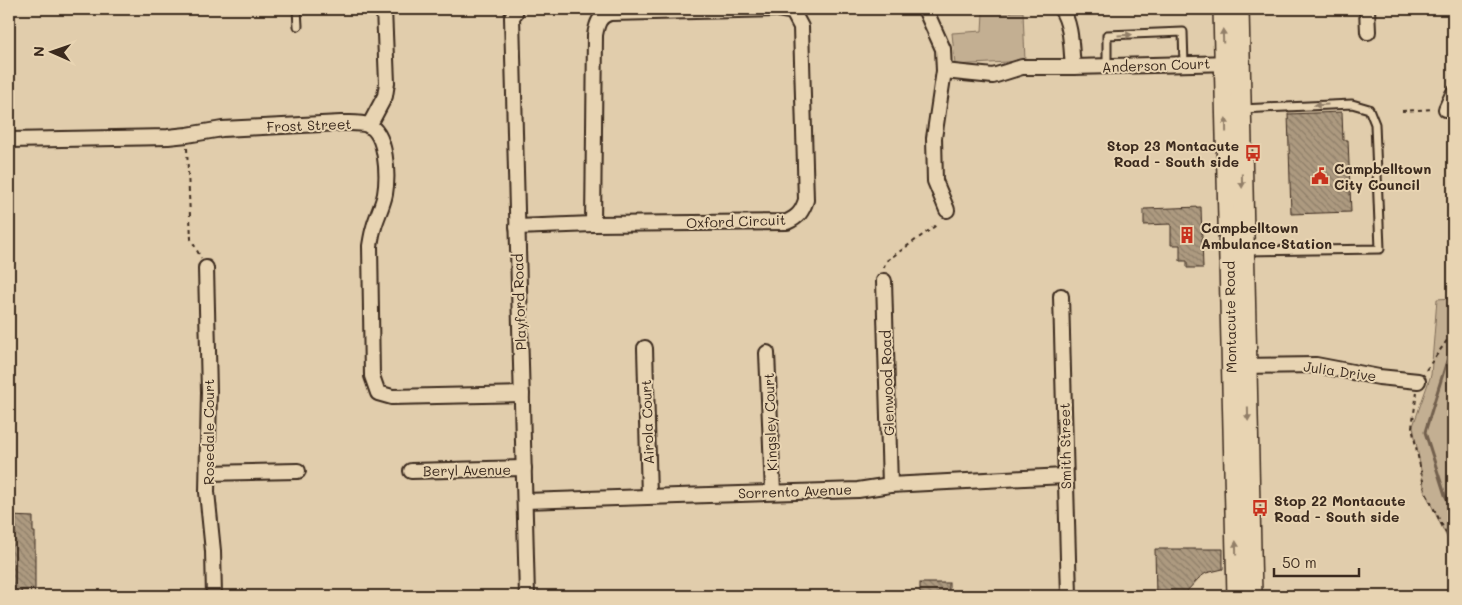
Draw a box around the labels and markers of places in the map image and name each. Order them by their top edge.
place label: Stop 23 Montacute Road - South side [1107,136,1239,171]
bus stop icon: Stop 23 Montacute Road - South side [1243,143,1263,163]
place label: Campbelltown City Council [1334,159,1431,194]
public building icon: Campbelltown City Council [1310,166,1330,186]
place label: Campbelltown Ambulance Station [1201,218,1332,253]
building icon: Campbelltown Ambulance Station [1177,225,1197,245]
place label: Stop 22 Montacute Road - South side [1274,491,1406,526]
bus stop icon: Stop 22 Montacute Road - South side [1250,498,1270,518]

